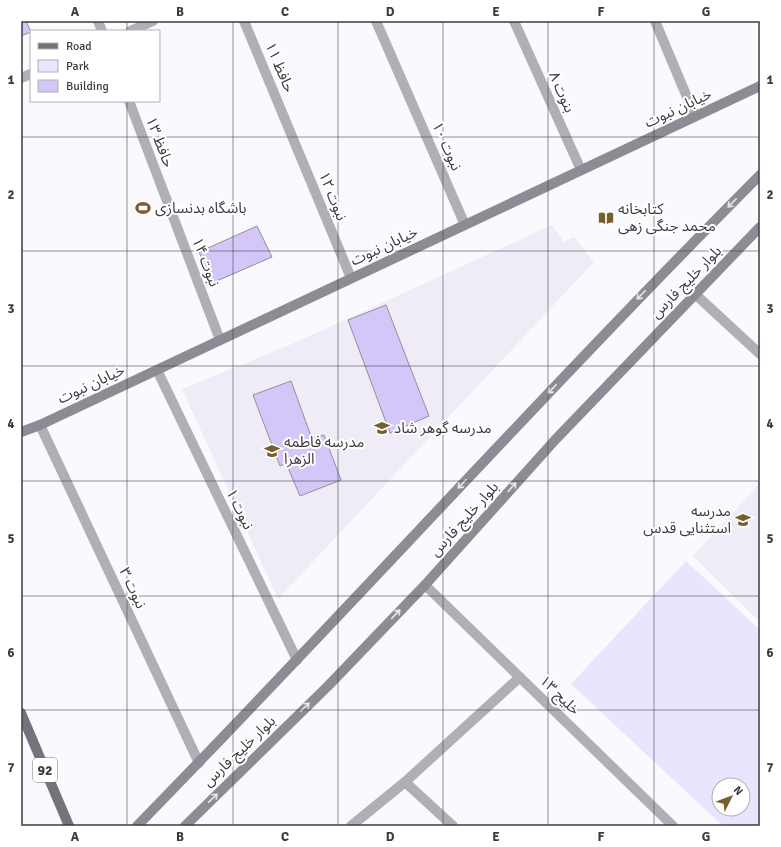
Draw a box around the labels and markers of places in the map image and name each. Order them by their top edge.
sports icon: باشگاه بدنسازی [134,199,152,217]
place label: باشگاه بدنسازی [155,199,247,217]
place label: کتابخانه محمد جنگی زهی [618,200,716,235]
library icon: کتابخانه محمد جنگی زهی [597,209,615,227]
school or university icon: مدرسه گوهر شاد [373,419,391,437]
place label: مدرسه گوهر شاد [394,419,492,437]
place label: مدرسه فاطمه الزهرا [284,433,364,468]
school or university icon: مدرسه فاطمه الزهرا [263,442,281,460]
place label: مدرسه استثنایی قدس [643,502,731,537]
school or university icon: مدرسه استثنایی قدس [734,511,752,529]

